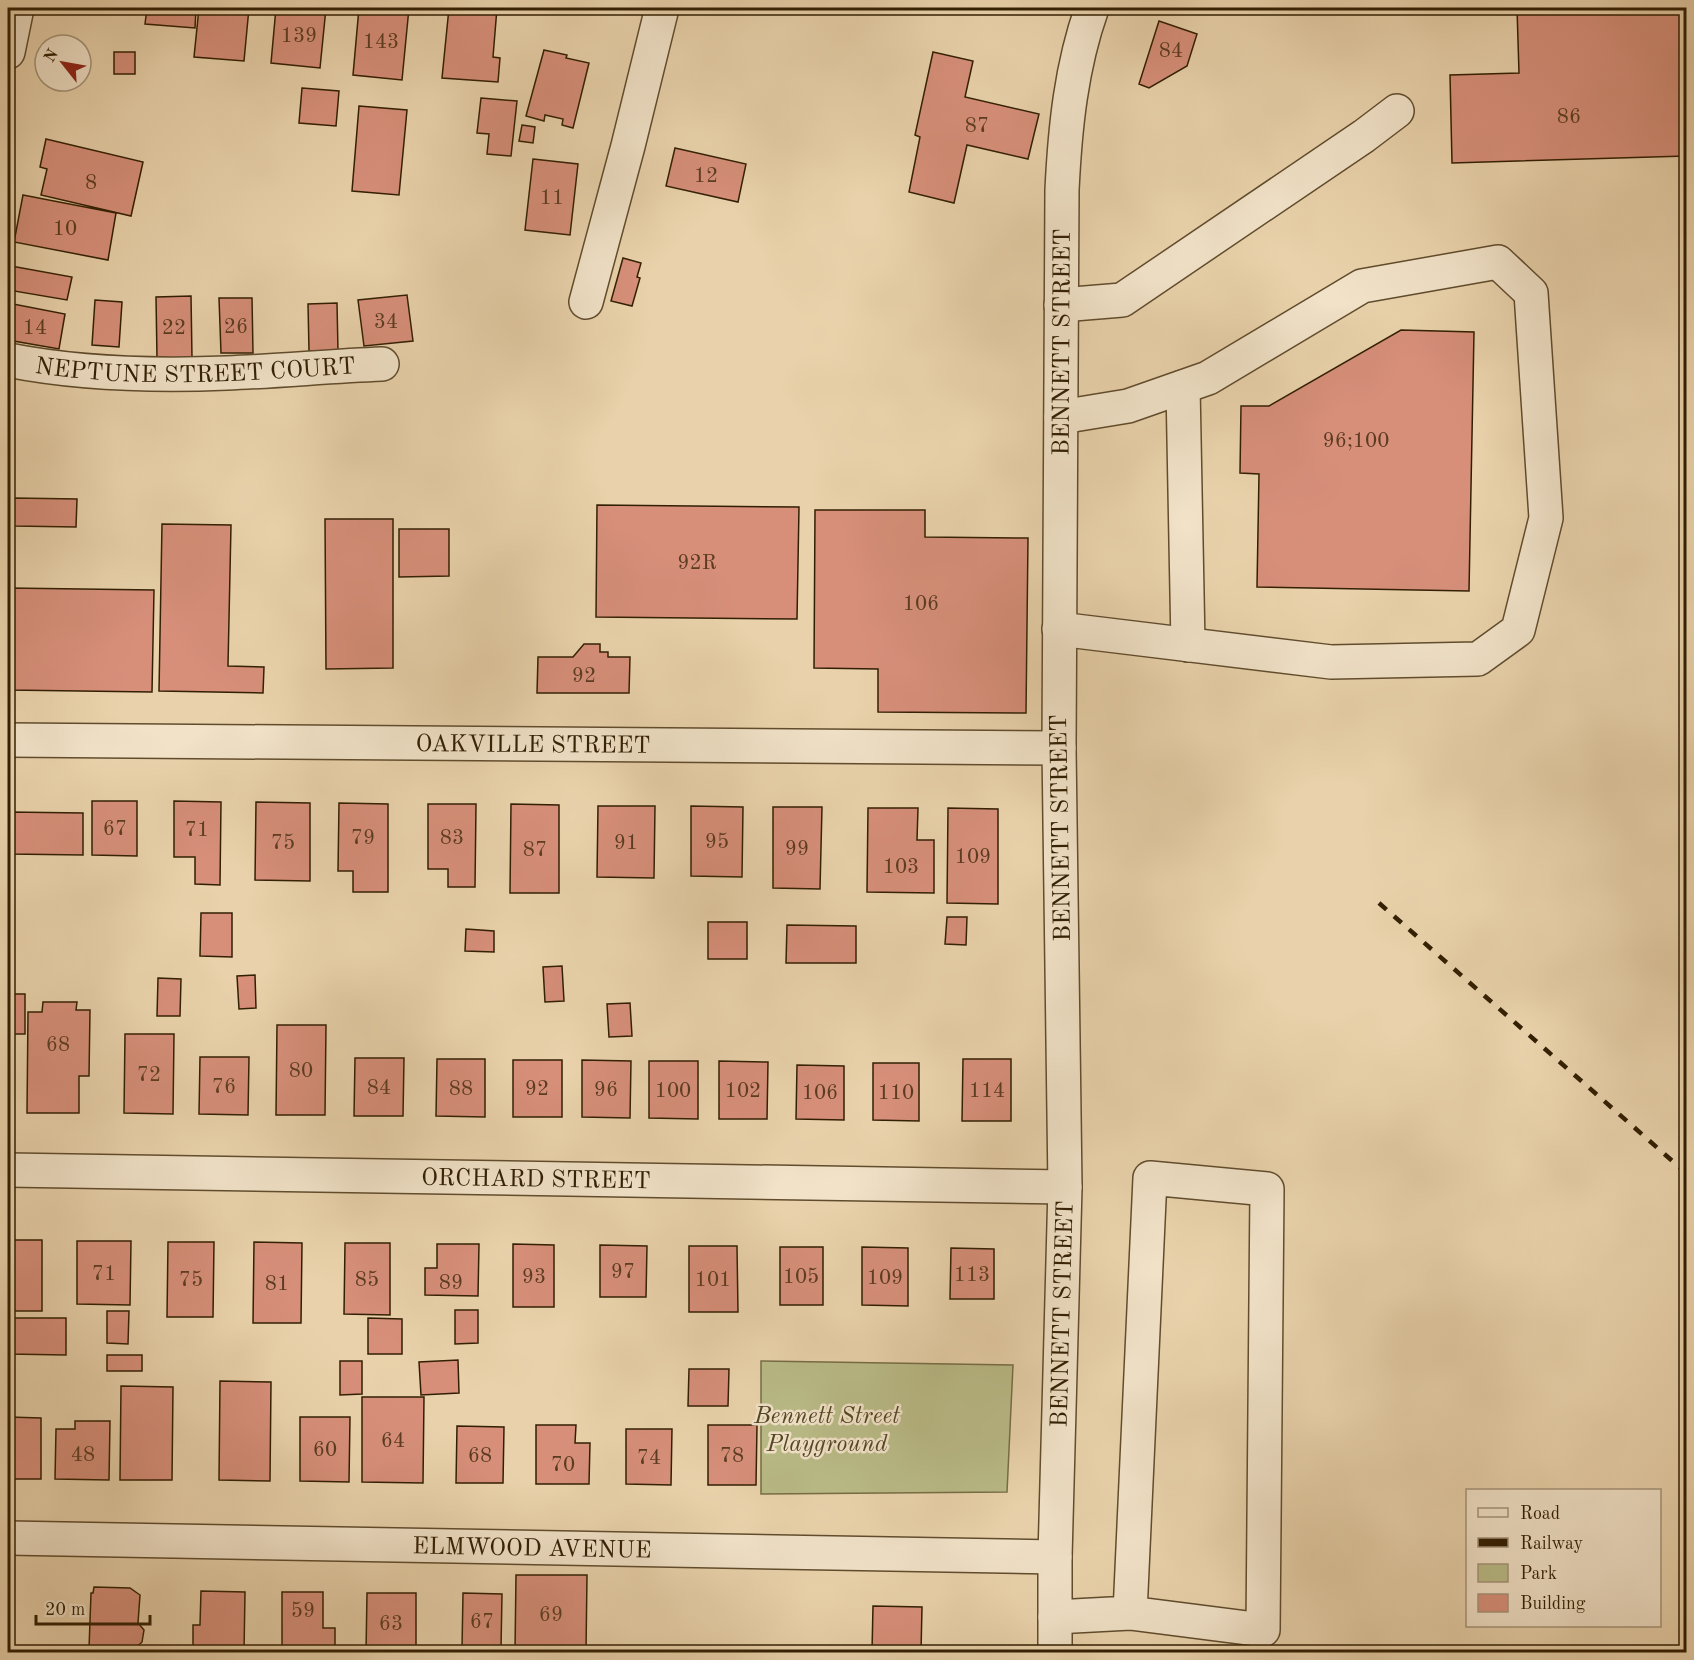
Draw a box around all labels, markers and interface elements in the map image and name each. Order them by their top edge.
house number: 139 [281,26,317,47]
house number: 143 [363,32,399,53]
north arrow [33,33,93,93]
house number: 84 [1159,41,1183,62]
text: N [42,46,62,66]
house number: 86 [1557,107,1581,128]
house number: 87 [965,116,989,137]
house number: 12 [694,166,718,187]
house number: 8 [85,173,97,194]
house number: 11 [540,188,564,209]
house number: 10 [53,219,77,240]
street label: BENNETT STREET [1051,229,1076,456]
house number: 34 [374,312,398,333]
house number: 26 [224,317,248,338]
house number: 14 [23,318,47,339]
house number: 22 [162,318,186,339]
street label: NEPTUNE STREET COURT [33,355,356,388]
house number: 96;100 [1323,431,1389,452]
house number: 92R [677,553,717,574]
house number: 106 [903,594,939,615]
house number: 92 [572,666,596,687]
street label: BENNETT STREET [1048,714,1076,942]
street label: OAKVILLE STREET [415,733,650,759]
house number: 67 [103,819,127,840]
house number: 71 [185,820,209,841]
house number: 79 [351,828,375,849]
house number: 83 [440,828,464,849]
house number: 95 [705,832,729,853]
house number: 75 [271,833,295,854]
house number: 91 [614,833,638,854]
house number: 99 [785,839,809,860]
house number: 87 [523,840,547,861]
house number: 109 [955,847,991,868]
house number: 103 [883,857,919,878]
house number: 68 [46,1035,70,1056]
house number: 80 [289,1061,313,1082]
house number: 72 [137,1065,161,1086]
house number: 76 [212,1077,236,1098]
house number: 84 [367,1078,391,1099]
house number: 88 [449,1079,473,1100]
house number: 92 [525,1079,549,1100]
house number: 96 [594,1080,618,1101]
house number: 100 [655,1081,691,1102]
house number: 102 [725,1081,761,1102]
house number: 114 [969,1081,1005,1102]
house number: 106 [802,1083,838,1104]
house number: 110 [878,1083,914,1104]
street label: ORCHARD STREET [421,1167,651,1194]
street label: BENNETT STREET [1049,1200,1079,1428]
house number: 97 [611,1262,635,1283]
house number: 71 [92,1264,116,1285]
house number: 113 [954,1265,990,1286]
house number: 93 [522,1267,546,1288]
house number: 105 [783,1267,819,1288]
house number: 109 [867,1268,903,1289]
house number: 75 [179,1270,203,1291]
house number: 85 [355,1270,379,1291]
house number: 101 [695,1270,731,1291]
house number: 89 [439,1273,463,1294]
house number: 81 [265,1274,289,1295]
park label: Bennett Street Playground [753,1405,900,1457]
house number: 64 [381,1431,405,1452]
house number: 60 [313,1440,337,1461]
house number: 48 [71,1445,95,1466]
house number: 68 [468,1446,492,1467]
house number: 78 [720,1446,744,1467]
house number: 74 [637,1448,661,1469]
house number: 70 [551,1455,575,1476]
legend [1466,1489,1661,1627]
text: Road [1520,1505,1560,1523]
street label: ELMWOOD AVENUE [412,1535,652,1564]
text: Railway [1520,1535,1583,1553]
text: Park [1520,1565,1557,1583]
scale bar [36,1588,150,1626]
text: Building [1520,1595,1586,1613]
text: 20 m [45,1601,85,1619]
house number: 59 [291,1601,315,1622]
house number: 69 [539,1605,563,1626]
house number: 67 [470,1612,494,1633]
house number: 63 [379,1614,403,1635]

